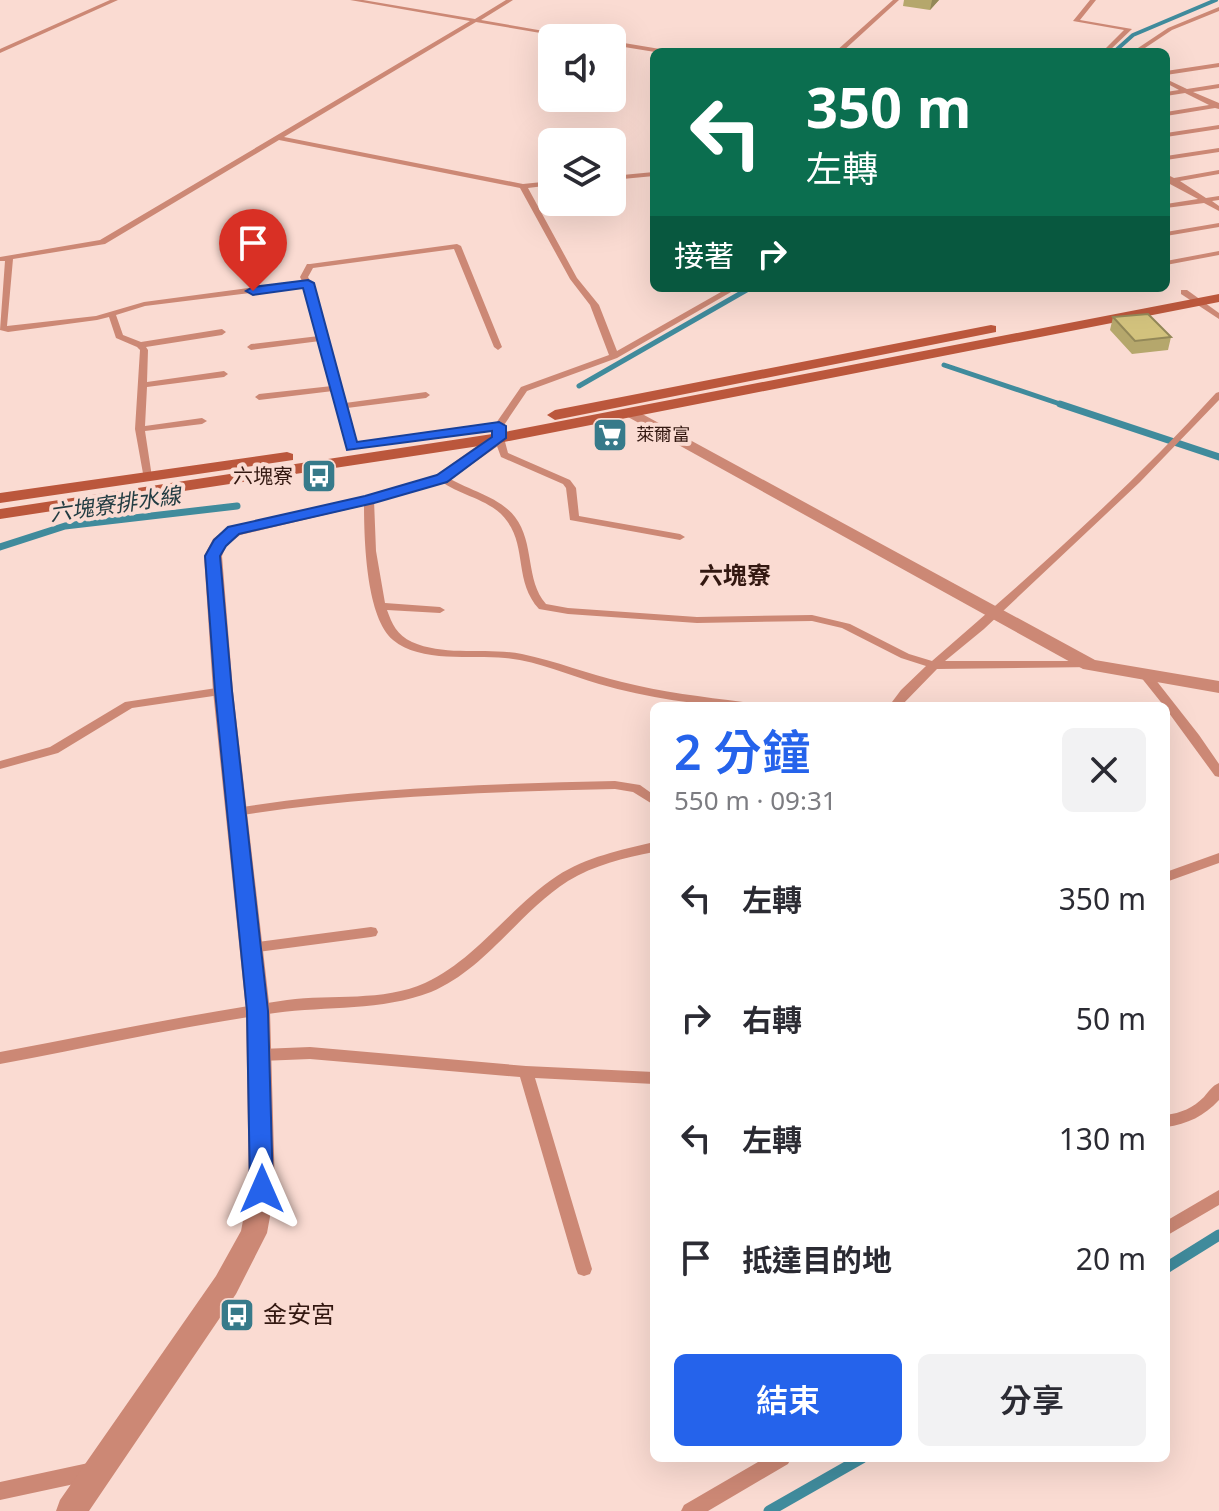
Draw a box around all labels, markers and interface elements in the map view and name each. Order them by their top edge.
map controls [538,24,626,216]
button: sound [538,24,626,112]
text: 350 m [806,68,971,144]
icon: left [674,80,778,184]
button: layers [538,128,626,216]
text: 左轉 [806,144,878,193]
pin [219,209,287,291]
icon: arrive [231,221,275,265]
icon: right [750,232,794,276]
text: 接著 [674,235,734,276]
supermarket icon: 萊爾富 [591,416,629,454]
place label: 萊爾富 [636,422,690,446]
bus stop icon: 六塊寮 [300,457,338,495]
place label: 六塊寮 [233,462,293,489]
water label: 六塊寮排水線 [47,479,185,527]
district label: 六塊寮 [699,558,771,591]
text: 2 分鐘 [674,719,810,784]
button: close [1062,728,1146,812]
text: 550 m · 09:31 [674,782,837,818]
icon: left [674,876,718,920]
text: 350 m [1059,878,1146,919]
text: 左轉 [742,879,802,920]
icon: right [674,996,718,1040]
text: 50 m [1076,998,1146,1039]
text: 右轉 [742,999,802,1040]
icon: left [674,1116,718,1160]
text: 130 m [1059,1118,1146,1159]
text: 左轉 [742,1119,802,1160]
position arrow [220,1147,304,1231]
icon: arrive [674,1236,718,1280]
text: 20 m [1076,1238,1146,1279]
text: 抵達目的地 [742,1239,892,1280]
bus stop icon: 金安宮 [218,1296,256,1334]
place label: 金安宮 [263,1297,335,1330]
button: 結束 [674,1354,902,1446]
button: 分享 [918,1354,1146,1446]

